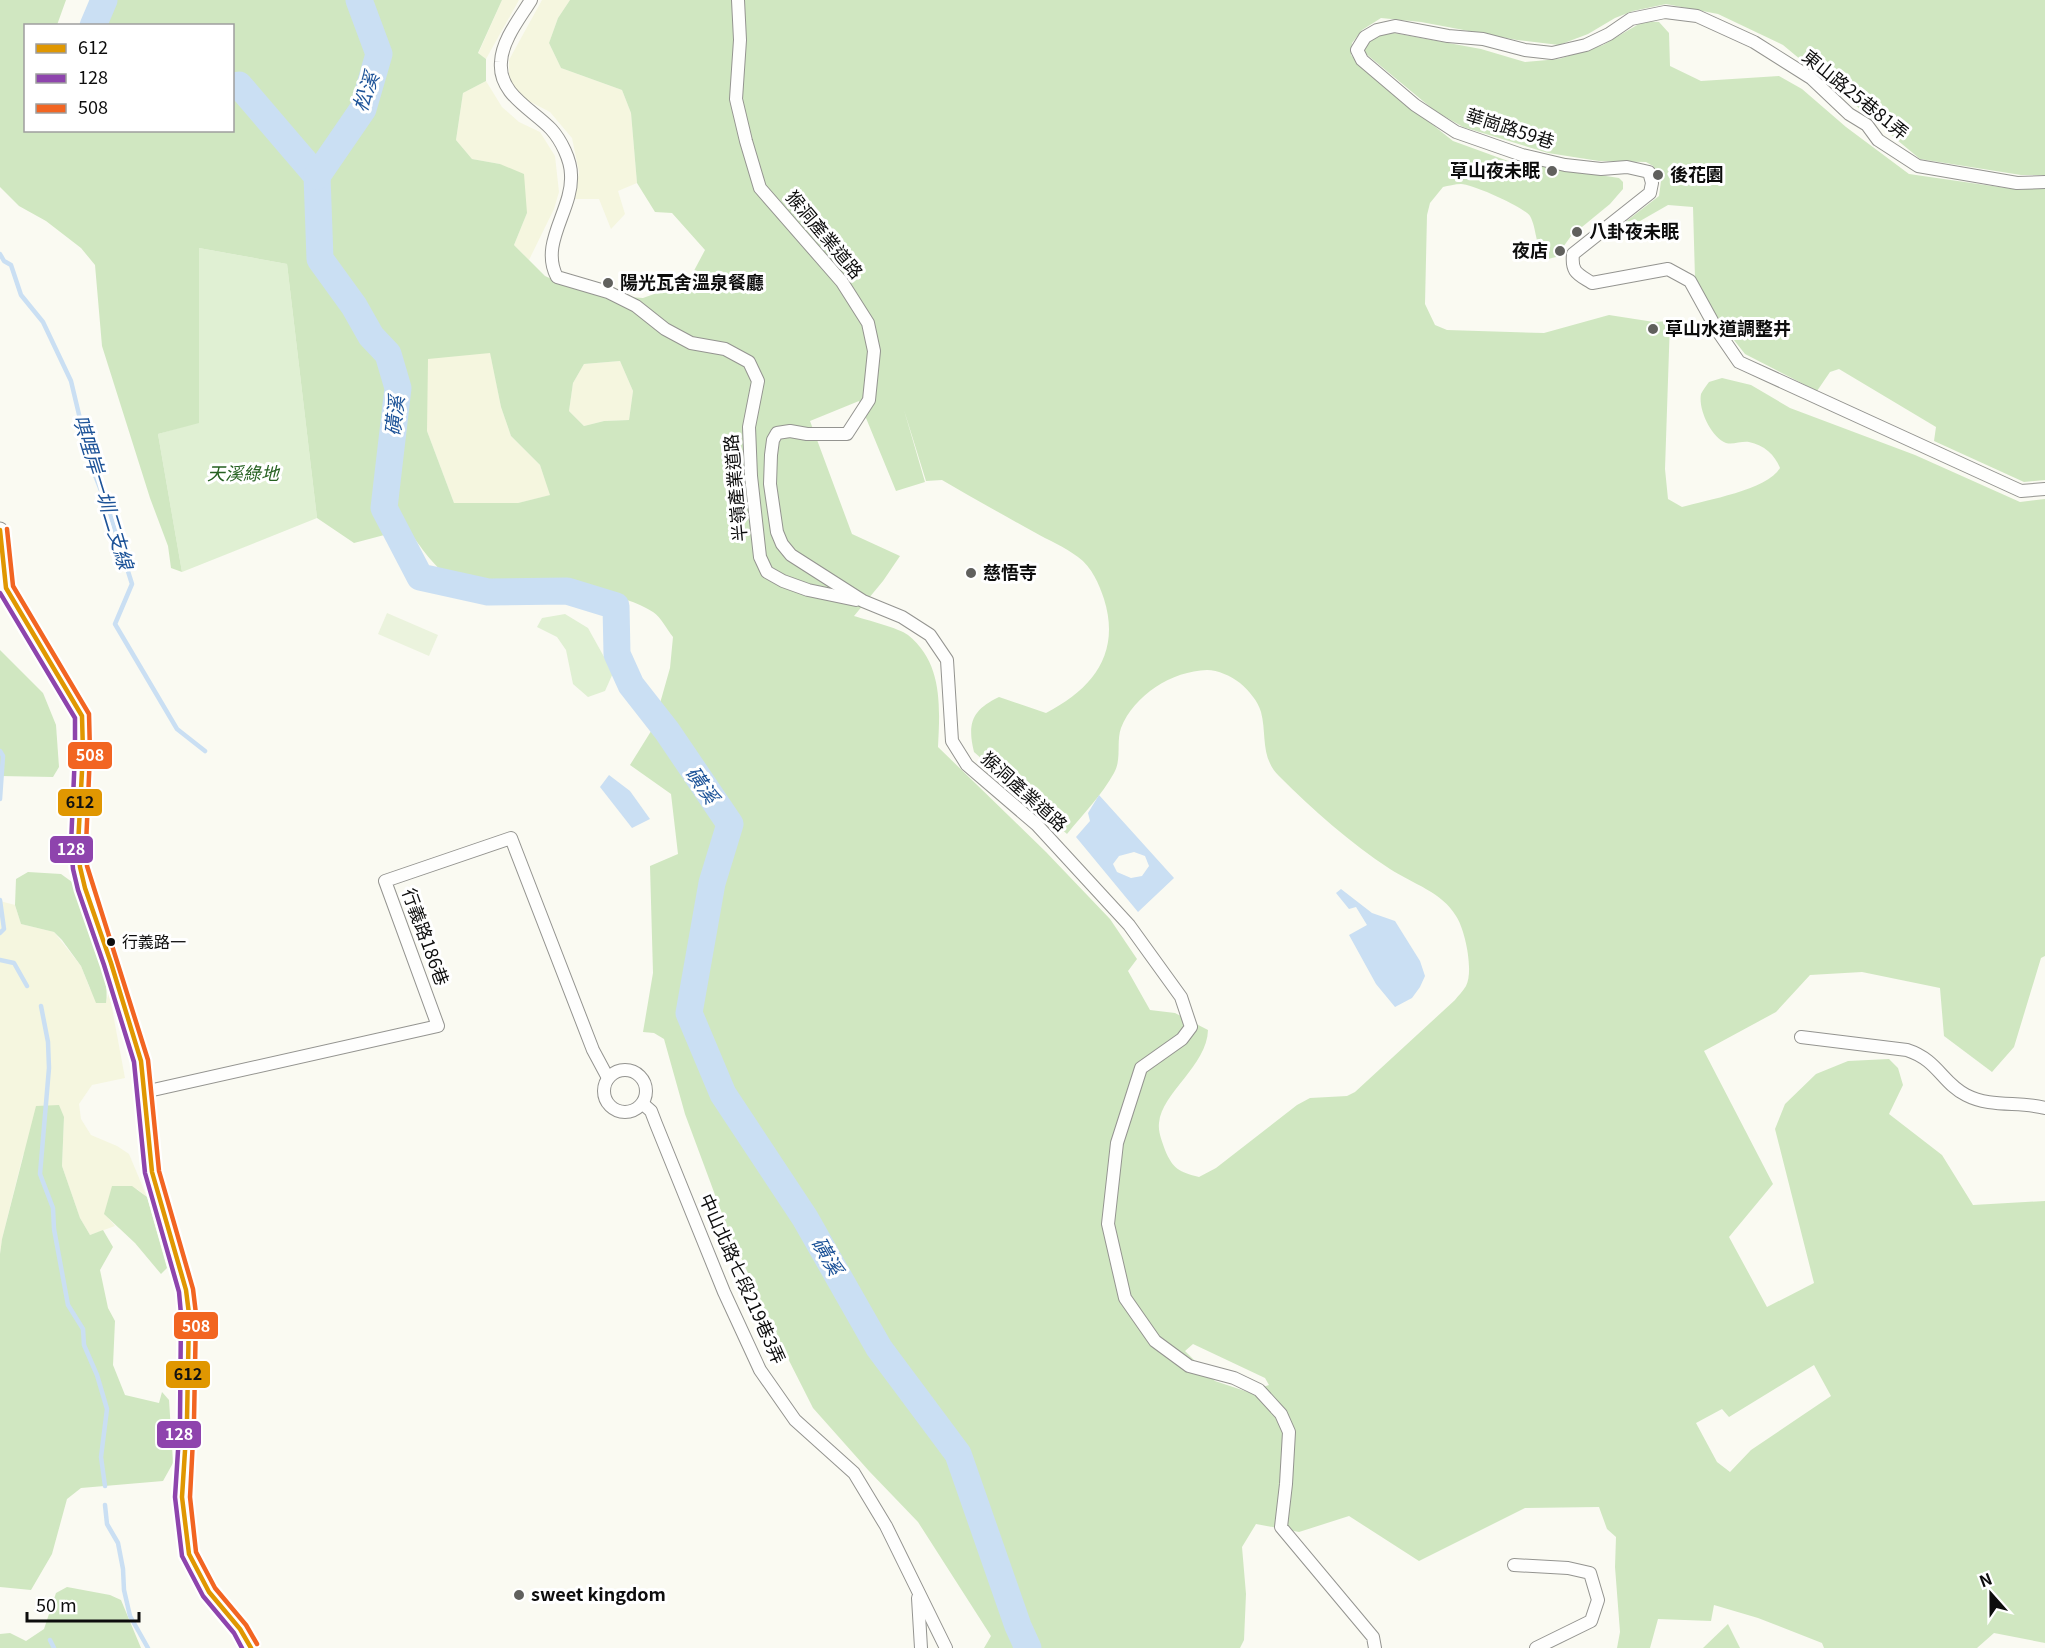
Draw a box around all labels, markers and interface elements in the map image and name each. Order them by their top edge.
legend [24,24,234,132]
text: 612 [78,33,108,59]
street label: 東山路25巷81弄 [1798,42,1915,144]
text: 128 [78,63,108,89]
water label: 松溪 [344,65,386,115]
text: 508 [78,93,108,119]
street label: 華崗路59巷 [1463,101,1558,154]
place label: 草山夜未眠 [1450,156,1540,182]
place label: 後花園 [1670,160,1724,186]
marker: 草山夜未眠 [1545,164,1559,178]
marker: 後花園 [1651,168,1665,182]
street label: 猴洞產業道路 [781,184,870,283]
place label: 八卦夜未眠 [1589,217,1679,243]
marker: 八卦夜未眠 [1570,225,1584,239]
place label: 夜店 [1512,236,1548,262]
marker: 夜店 [1553,244,1567,258]
place label: 陽光瓦舍溫泉餐廳 [620,268,764,294]
marker: 陽光瓦舍溫泉餐廳 [601,276,615,290]
place label: 草山水道調整井 [1665,314,1791,340]
marker: 草山水道調整井 [1646,322,1660,336]
water label: 磺溪 [377,391,410,437]
water label: 唭哩岸一圳二支線 [67,411,142,574]
street label: 半嶺產業道路 [716,433,752,543]
park label: 天溪綠地 [207,459,281,485]
place label: 慈悟寺 [983,558,1037,584]
marker: 慈悟寺 [964,566,978,580]
line badge: 508 [67,741,113,770]
text: 508 [76,742,104,766]
street label: 猴洞產業道路 [977,745,1074,836]
water label: 磺溪 [680,759,728,811]
line badge: 612 [57,788,103,817]
text: 612 [66,789,94,813]
line badge: 128 [49,835,94,864]
text: 128 [57,836,85,860]
street label: 行義路186巷 [397,884,457,989]
place label: 行義路一 [122,929,186,953]
marker: 行義路一 [105,936,117,948]
street label: 中山北路七段219巷3弄 [695,1189,793,1368]
water label: 磺溪 [806,1231,852,1282]
line badge: 508 [173,1311,219,1340]
text: 508 [182,1313,210,1337]
line badge: 612 [165,1360,211,1389]
text: 612 [174,1361,202,1385]
line badge: 128 [156,1420,202,1449]
text: 128 [165,1421,193,1445]
north arrow [1961,1564,2021,1624]
text: N [1975,1566,1995,1592]
place label: sweet kingdom [531,1580,666,1606]
scale bar [27,1585,140,1623]
marker: sweet kingdom [512,1588,526,1602]
text: 50 m [36,1591,77,1617]

